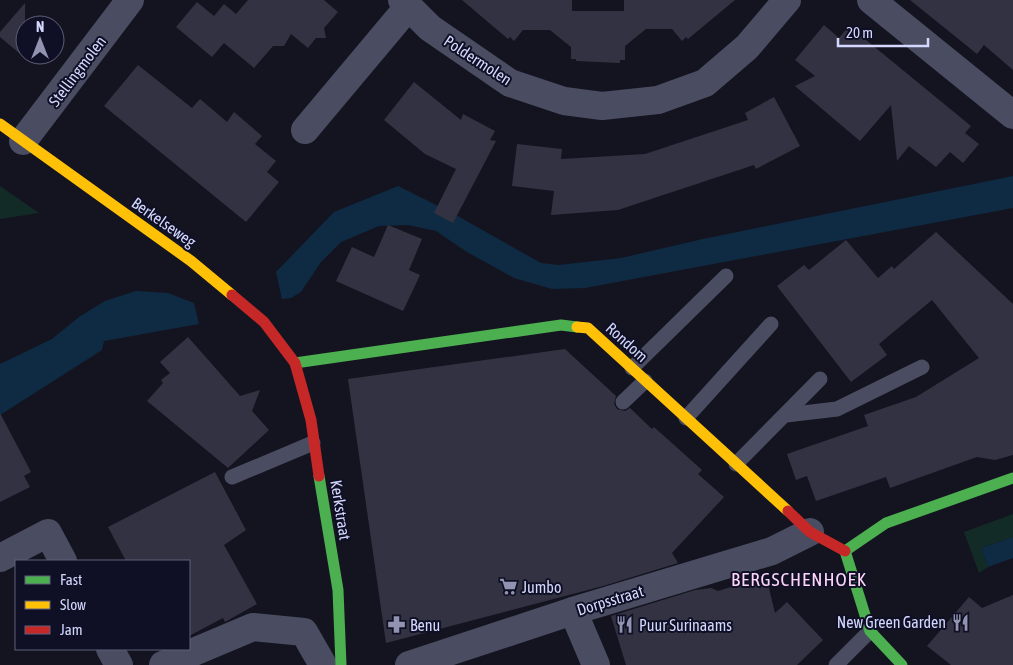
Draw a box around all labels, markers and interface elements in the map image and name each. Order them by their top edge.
north arrow [15,15,65,65]
scale bar [838,15,928,47]
text: N [36,19,44,35]
text: 20 m [846,24,873,41]
street label: Poldermolen [441,31,515,89]
street label: Stellingmolen [45,32,110,110]
street label: Berkelseweg [128,193,200,252]
street label: Rondom [602,319,652,365]
street label: Kerkstraat [327,479,355,542]
legend [15,560,190,650]
district label: BERGSCHENHOEK [731,568,867,590]
text: Fast [60,571,82,588]
supermarket icon: Jumbo [498,577,518,597]
place label: Jumbo [522,578,561,596]
street label: Dorpsstraat [575,581,646,620]
text: Slow [60,596,86,613]
restaurant icon: New Green Garden [950,612,970,632]
place label: New Green Garden [837,613,946,631]
pharmacy icon: Benu [386,615,406,635]
restaurant icon: Puur Surinaams [615,615,635,635]
place label: Benu [410,616,440,634]
place label: Puur Surinaams [639,616,732,634]
text: Jam [60,621,83,638]

